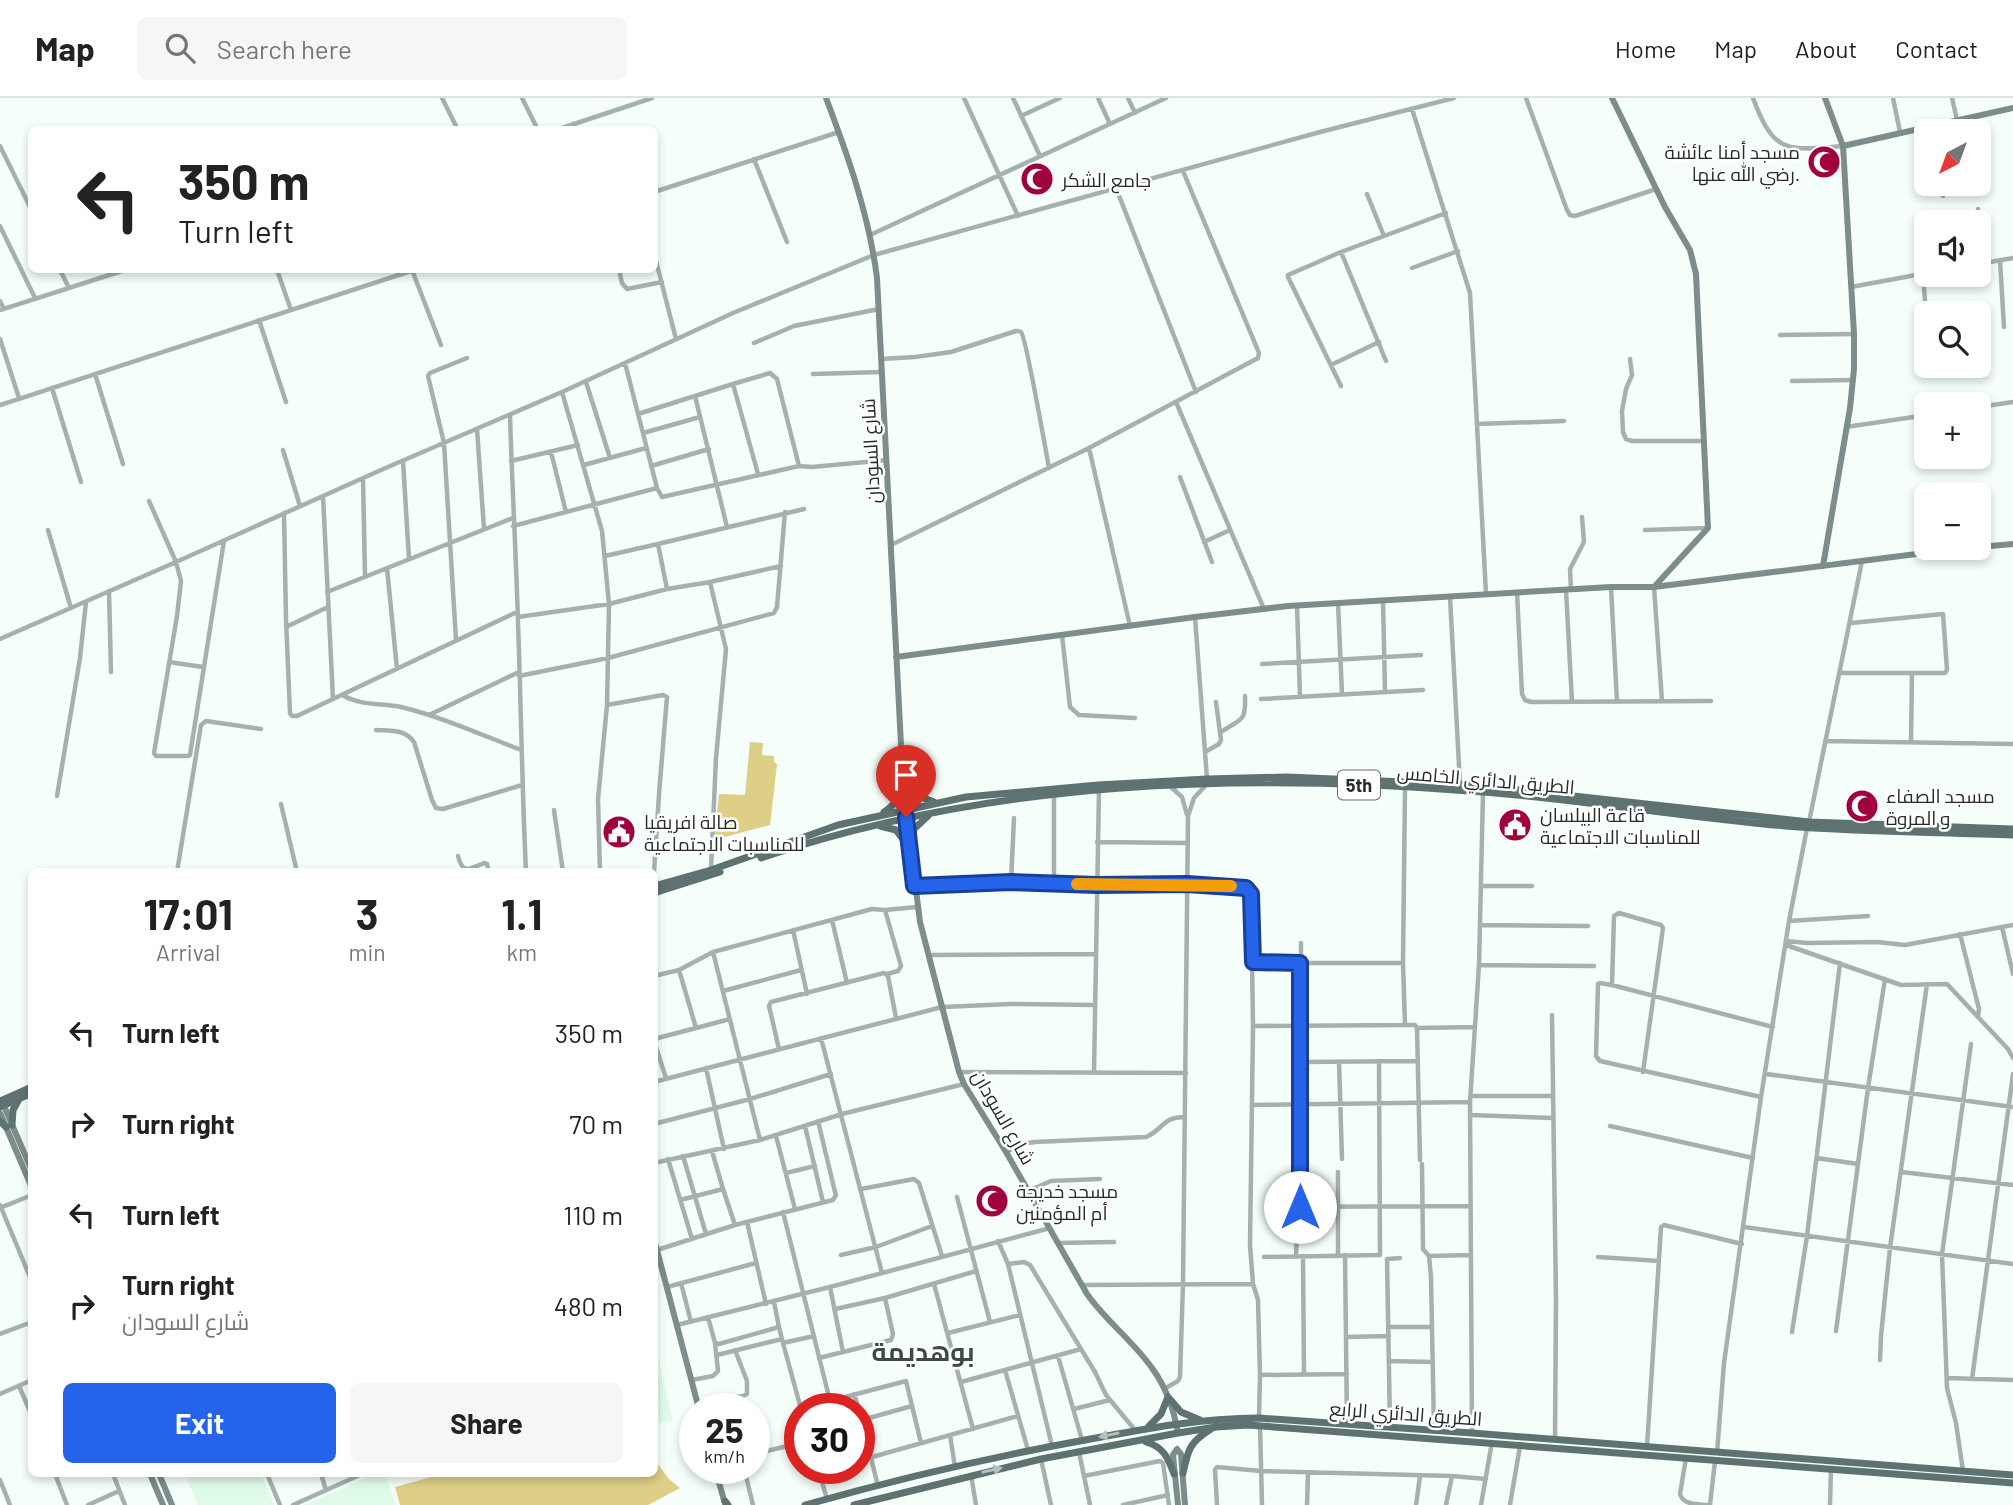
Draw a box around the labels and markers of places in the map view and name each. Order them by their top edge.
place label: مسجد أمنا عائشة رضي الله عنها. [1664,140,1800,189]
mosque icon: مسجد أمنا عائشة رضي الله عنها. [1805,143,1843,181]
mosque icon: جامع الشكر [1018,160,1056,198]
place label: جامع الشكر [1061,168,1151,194]
pin [876,745,936,817]
place label: مسجد الصفاء و المروة [1886,784,1995,830]
mosque icon: مسجد الصفاء و المروة [1843,787,1881,825]
place label: قاعة البيلسان للمناسبات الاجتماعية [1540,803,1701,848]
public building icon: قاعة البيلسان للمناسبات الاجتماعية [1496,806,1534,844]
place label: صالة افريقيا للمناسبات الاجتماعية [644,810,805,855]
public building icon: صالة افريقيا للمناسبات الاجتماعية [600,813,638,851]
place label: مسجد خديجة أم المؤمنين [1016,1179,1118,1227]
mosque icon: مسجد خديجة أم المؤمنين [973,1182,1011,1220]

